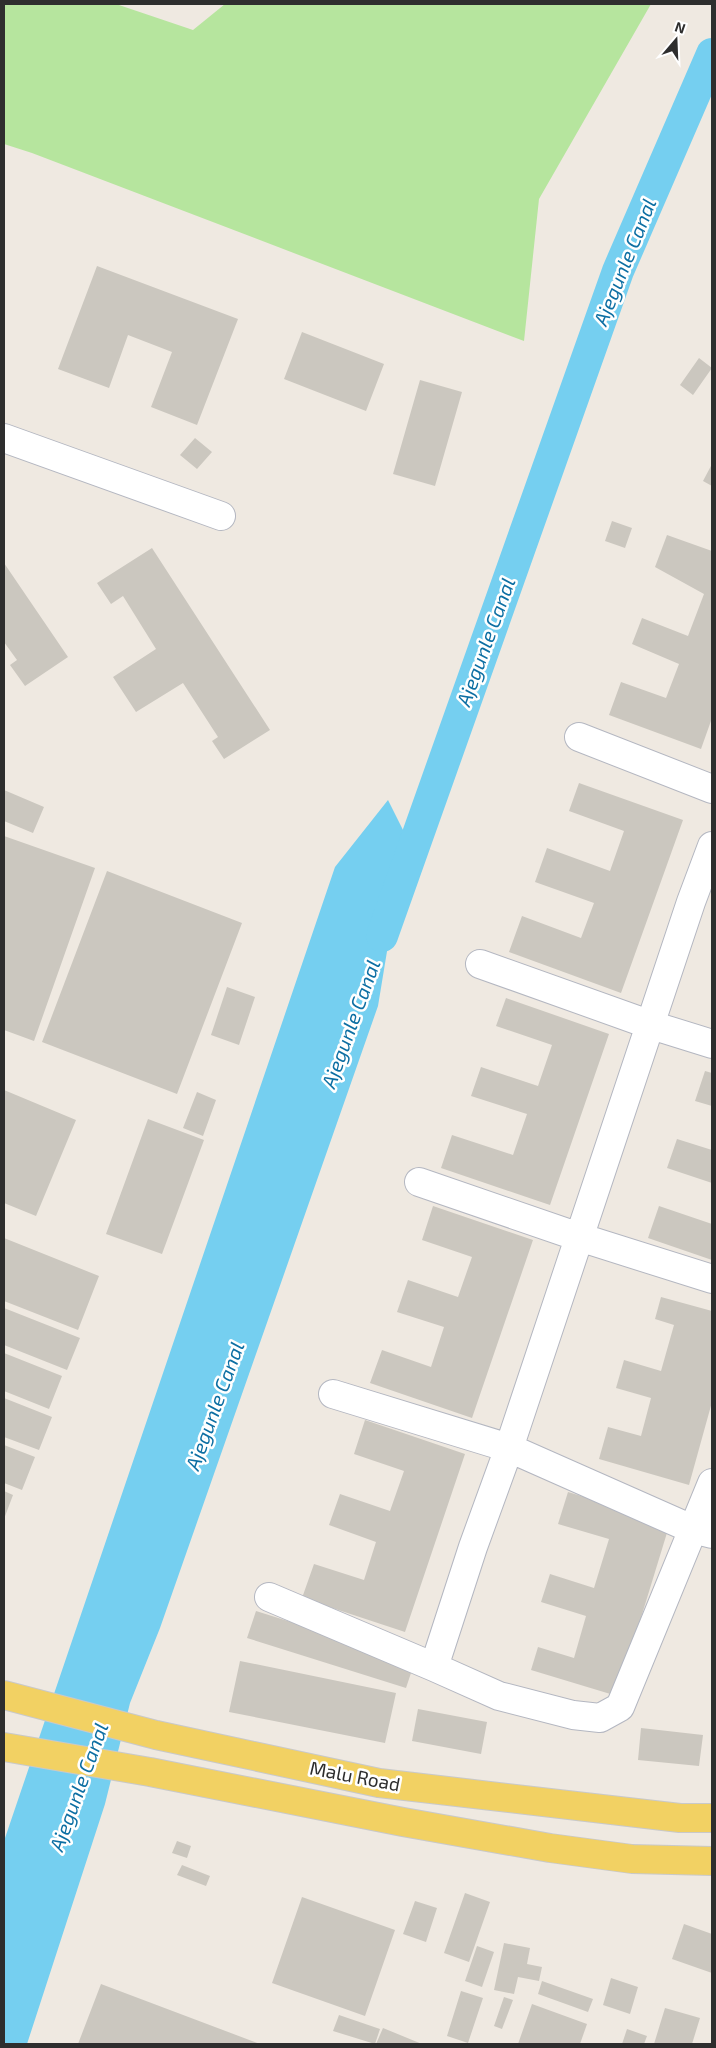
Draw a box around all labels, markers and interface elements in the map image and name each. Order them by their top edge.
north arrow [651,15,701,65]
text: N [673,18,688,37]
water label: Ajegunle Canal [587,195,661,330]
water label: Ajegunle Canal [450,574,519,710]
water label: Ajegunle Canal [315,956,384,1092]
water label: Ajegunle Canal [179,1338,248,1474]
water label: Ajegunle Canal [43,1719,112,1855]
street label: Malu Road [308,1755,402,1796]

